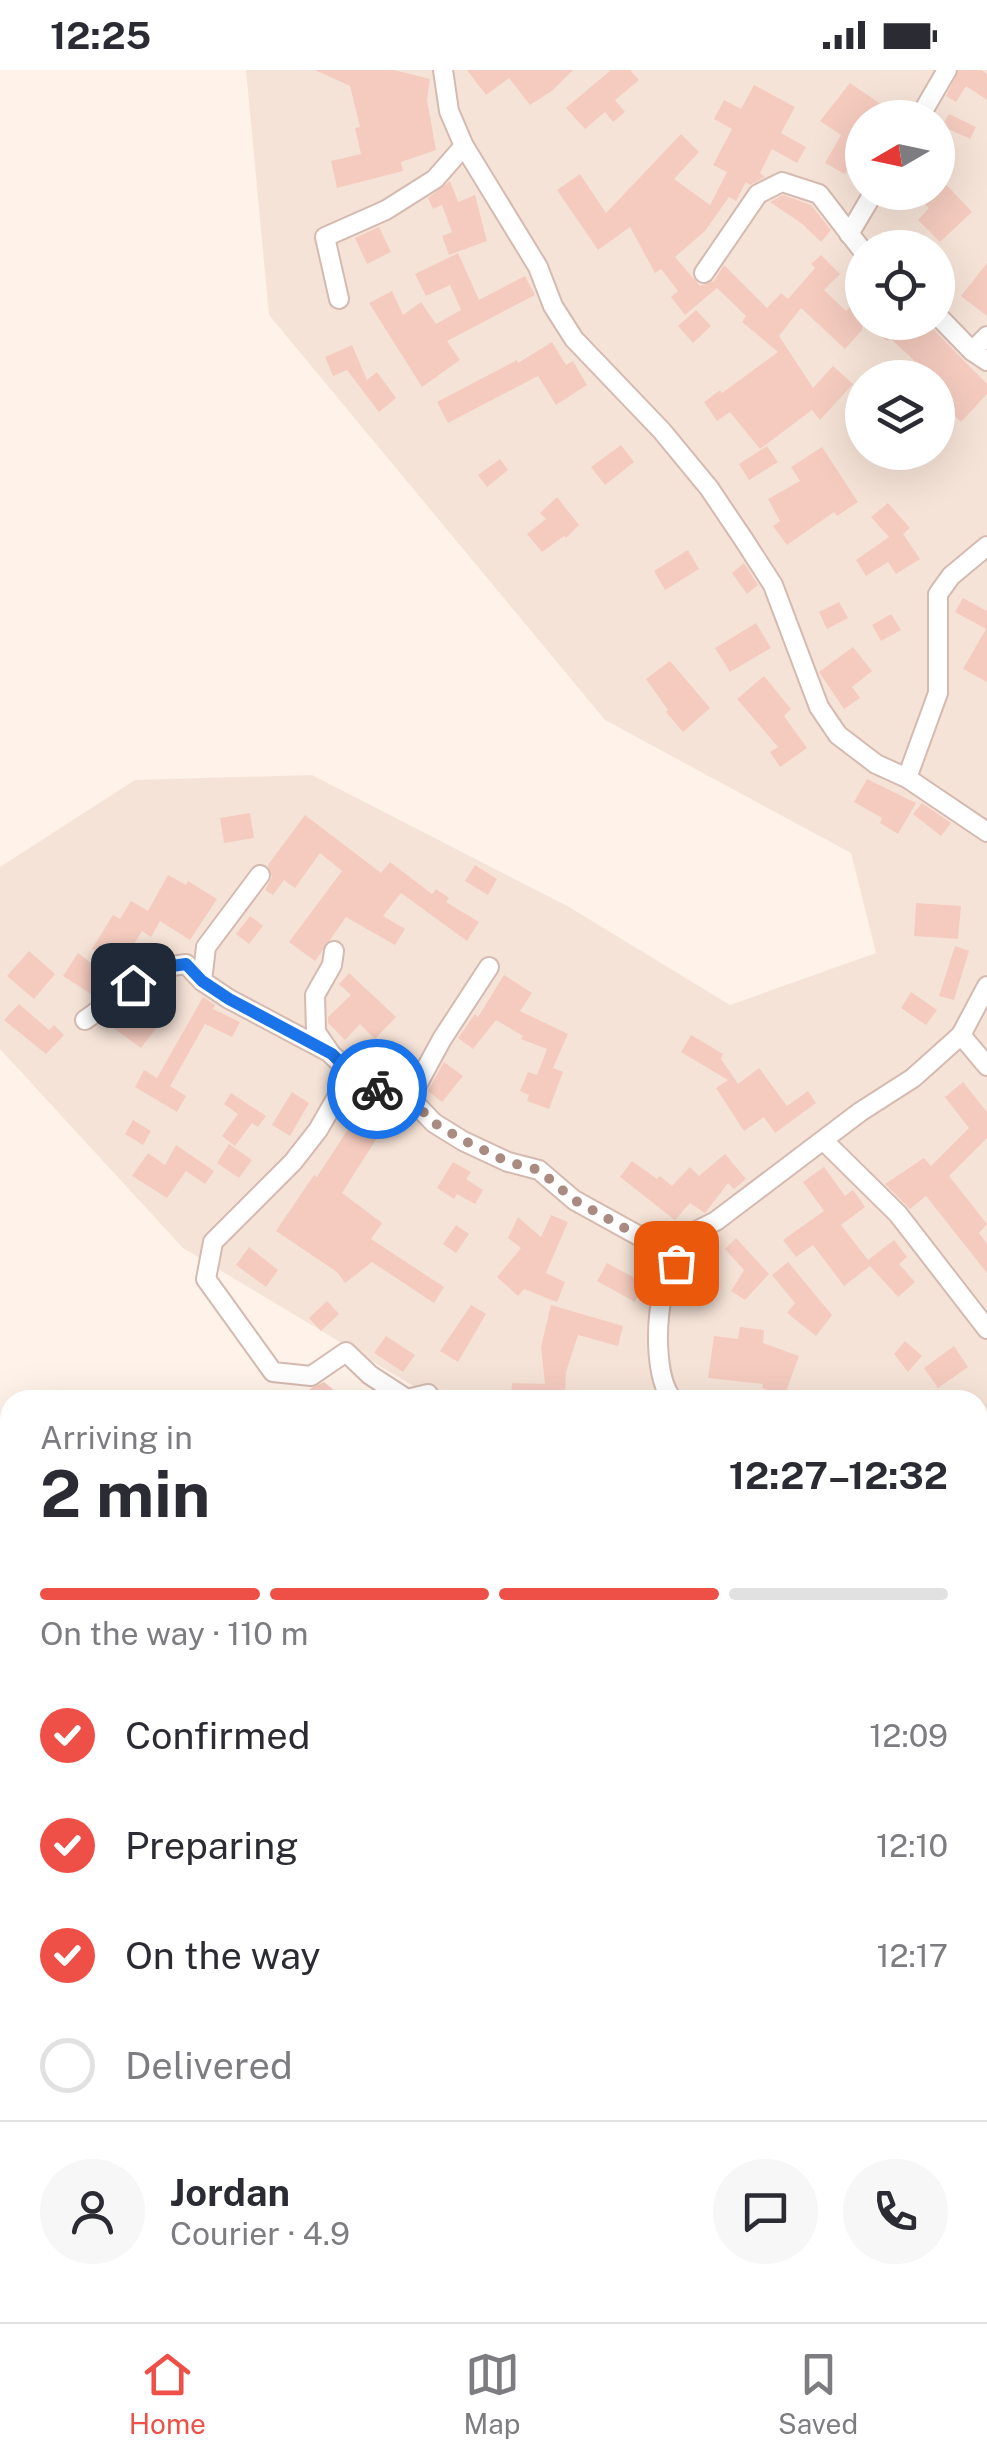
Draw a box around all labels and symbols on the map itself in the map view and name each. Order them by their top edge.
north arrow [845,100,955,210]
pin [91,943,176,1028]
courier [327,1039,427,1139]
pin [634,1221,719,1306]

